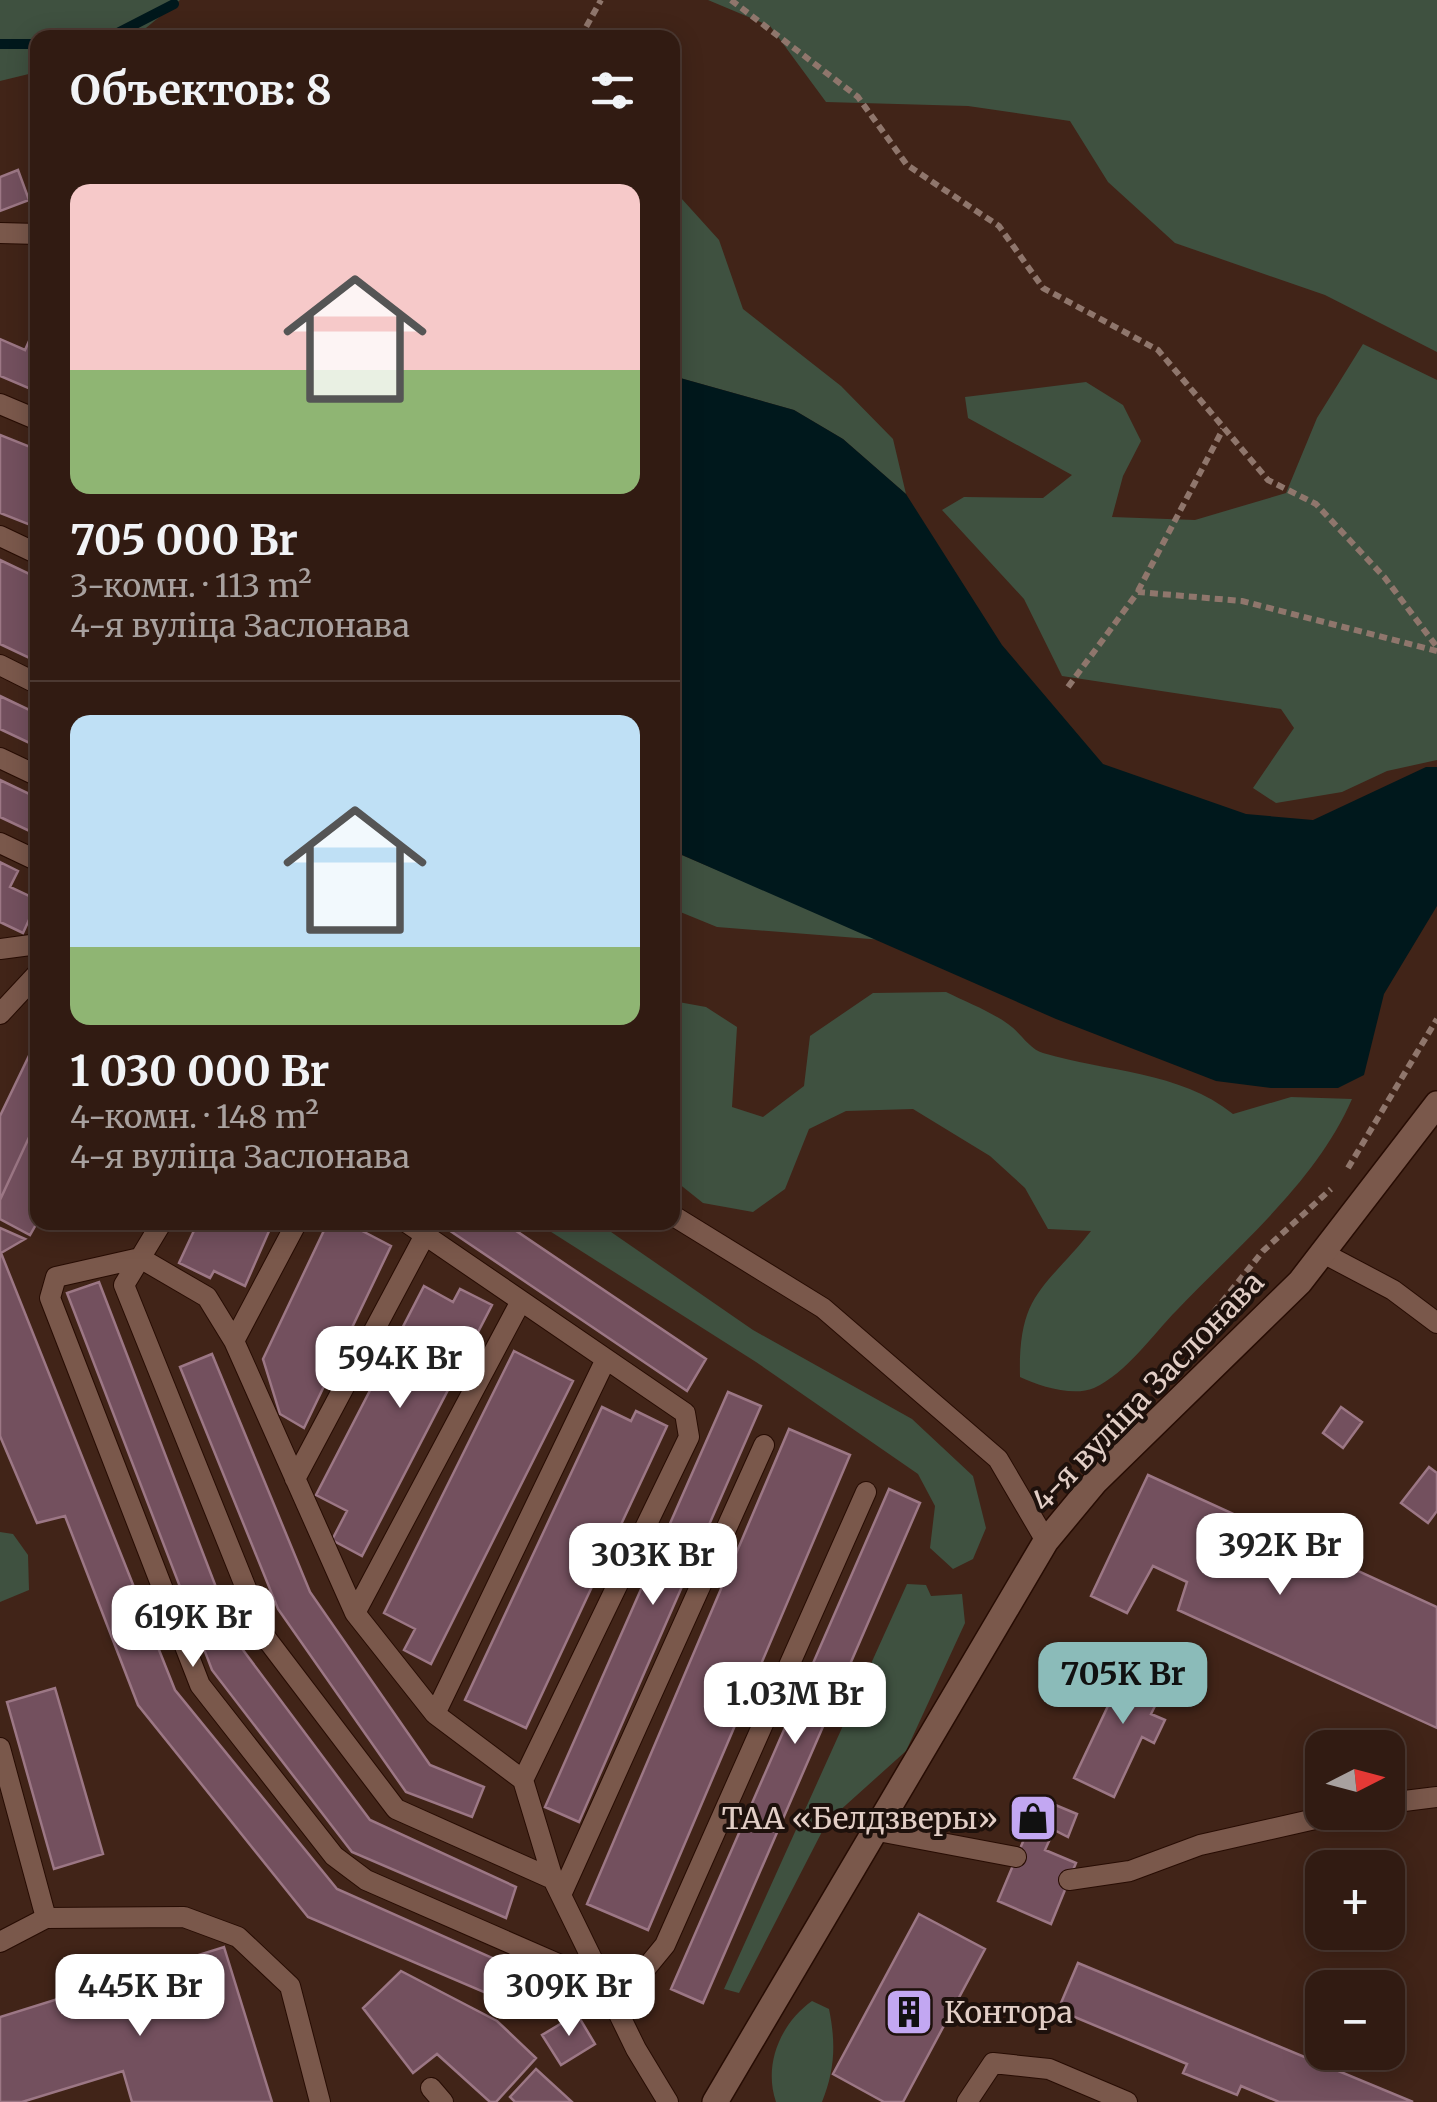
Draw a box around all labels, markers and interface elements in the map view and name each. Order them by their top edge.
icon: filters [585,63,640,118]
text: Объектов: 8 [70,64,332,116]
icon: home [265,249,445,429]
text: 705 000 Br [70,514,298,566]
text: 3-комн. · 113 m² [70,566,312,606]
text: 4-я вуліца Заслонава [70,606,410,646]
icon: home [265,780,445,960]
text: 1 030 000 Br [70,1045,329,1097]
text: 4-комн. · 148 m² [70,1097,319,1137]
text: 4-я вуліца Заслонава [70,1137,410,1177]
street label: 4-я вуліца Заслонава [1023,1263,1271,1519]
pin: 594K Br [308,1326,492,1411]
text: 594K Br [338,1338,462,1378]
pin: 392K Br [1188,1513,1372,1598]
pin: 303K Br [561,1523,745,1608]
text: 392K Br [1218,1525,1342,1565]
text: 303K Br [591,1535,715,1575]
pin: 619K Br [101,1585,285,1670]
text: 619K Br [134,1597,252,1637]
pin: 705K Br [1031,1642,1215,1727]
text: 705K Br [1060,1654,1186,1694]
pin: 1.03M Br [692,1662,898,1747]
text: 1.03M Br [726,1674,864,1714]
north arrow [1305,1730,1405,1830]
map controls [1305,1730,1405,2070]
shop icon: ТАА «Белдзверы» [1007,1792,1059,1844]
place label: ТАА «Белдзверы» [722,1799,998,1837]
button: + [1305,1850,1405,1950]
pin: 445K Br [48,1954,232,2039]
pin: 309K Br [477,1954,661,2039]
text: 445K Br [77,1966,203,2006]
text: 309K Br [506,1966,632,2006]
button: − [1305,1970,1405,2070]
building icon: Контора [883,1986,935,2038]
place label: Контора [944,1993,1073,2031]

